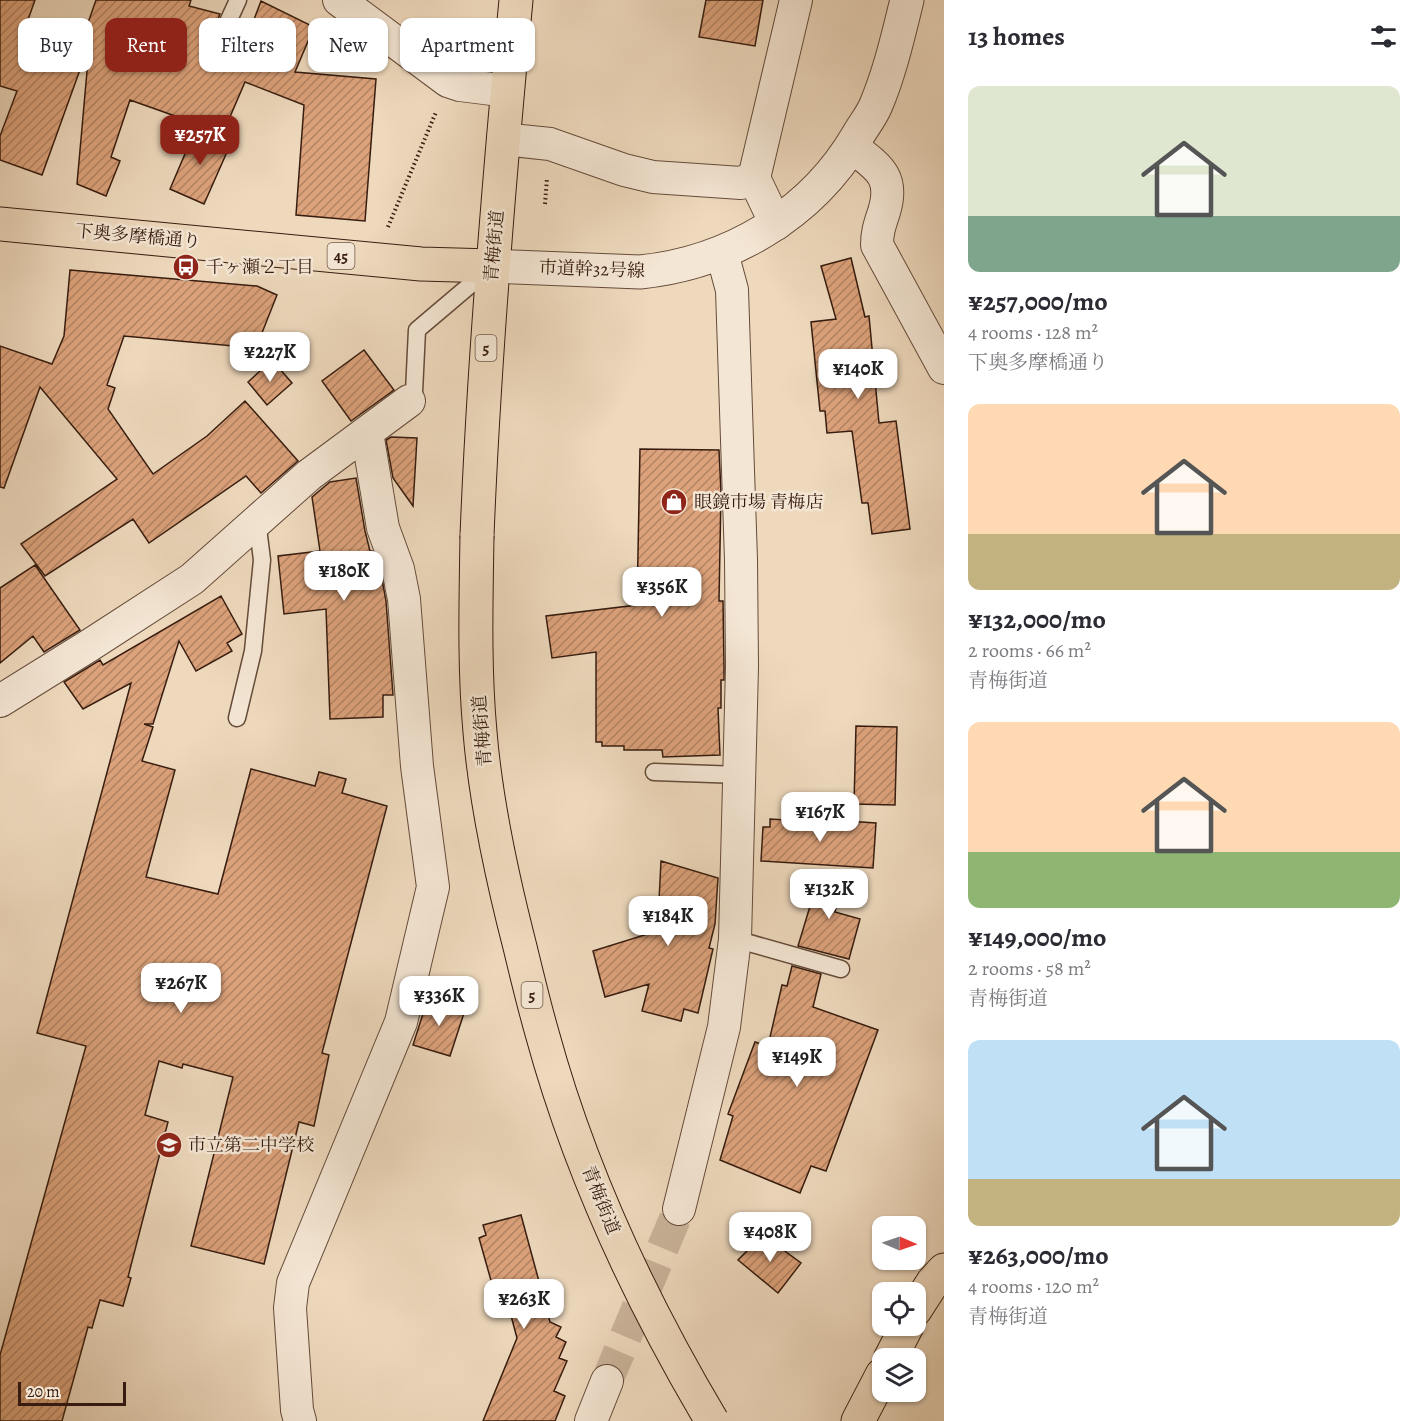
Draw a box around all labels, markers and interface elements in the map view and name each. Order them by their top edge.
chip: Buy [18,18,93,72]
chip: Rent [105,18,187,72]
chip: Filters [199,18,296,72]
chip: New [308,18,388,72]
chip: Apartment [400,18,535,72]
text: 13 homes [968,19,1065,54]
icon: filters [1367,20,1400,53]
pin: ¥257K [158,115,242,166]
text: ¥257K [174,121,226,148]
icon: home [1130,125,1238,233]
street label: 青梅街道 [479,209,509,283]
street label: 下奥多摩橋通り [74,219,202,253]
road number: 45 [328,243,354,269]
bus stop icon: 千ヶ瀬２丁目 [171,252,201,282]
place label: 千ヶ瀬２丁目 [206,255,314,279]
street label: 市道幹32号線 [539,255,645,283]
text: ¥257,000/mo [968,284,1108,319]
text: 4 rooms · 128 m² [968,319,1098,346]
pin: ¥227K [228,332,312,383]
road number: 5 [476,335,496,361]
text: ¥227K [244,338,296,365]
pin: ¥140K [816,349,900,400]
text: 下奥多摩橋通り [968,349,1108,376]
text: ¥140K [832,355,884,382]
icon: home [1130,443,1238,551]
shop icon: 眼鏡市場 青梅店 [659,487,689,517]
place label: 眼鏡市場 青梅店 [694,490,824,514]
pin: ¥180K [302,551,386,602]
text: ¥180K [318,557,370,584]
pin: ¥356K [620,567,704,618]
text: ¥356K [636,573,688,600]
text: ¥132,000/mo [968,602,1106,637]
text: 2 rooms · 66 m² [968,637,1091,664]
text: 青梅街道 [968,667,1048,694]
street label: 青梅街道 [467,694,497,768]
icon: home [1130,761,1238,869]
pin: ¥167K [778,792,862,843]
text: ¥167K [795,798,845,825]
pin: ¥132K [787,869,871,920]
text: ¥132K [804,875,854,902]
pin: ¥184K [626,896,710,947]
text: ¥184K [643,902,693,929]
text: ¥149,000/mo [968,920,1106,955]
text: 2 rooms · 58 m² [968,955,1091,982]
pin: ¥267K [139,963,223,1014]
text: ¥267K [155,969,207,996]
pin: ¥336K [397,976,481,1027]
text: ¥336K [413,982,465,1009]
road number: 5 [522,982,542,1008]
text: 青梅街道 [968,985,1048,1012]
pin: ¥149K [755,1037,839,1088]
text: ¥149K [772,1043,822,1070]
icon: home [1130,1079,1238,1187]
school or university icon: 市立第二中学校 [154,1130,184,1160]
place label: 市立第二中学校 [188,1133,314,1157]
street label: 青梅街道 [576,1162,626,1238]
pin: ¥408K [728,1212,812,1263]
north arrow [872,1216,926,1270]
map controls [872,1216,926,1402]
text: ¥408K [743,1218,797,1245]
text: ¥263,000/mo [968,1238,1109,1273]
text: 4 rooms · 120 m² [968,1273,1099,1300]
pin: ¥263K [482,1279,566,1330]
button: locate [872,1282,926,1336]
text: ¥263K [498,1285,550,1312]
text: 青梅街道 [968,1303,1048,1330]
button: layers [872,1348,926,1402]
scale bar [18,1379,126,1406]
text: 20 m [27,1381,60,1403]

